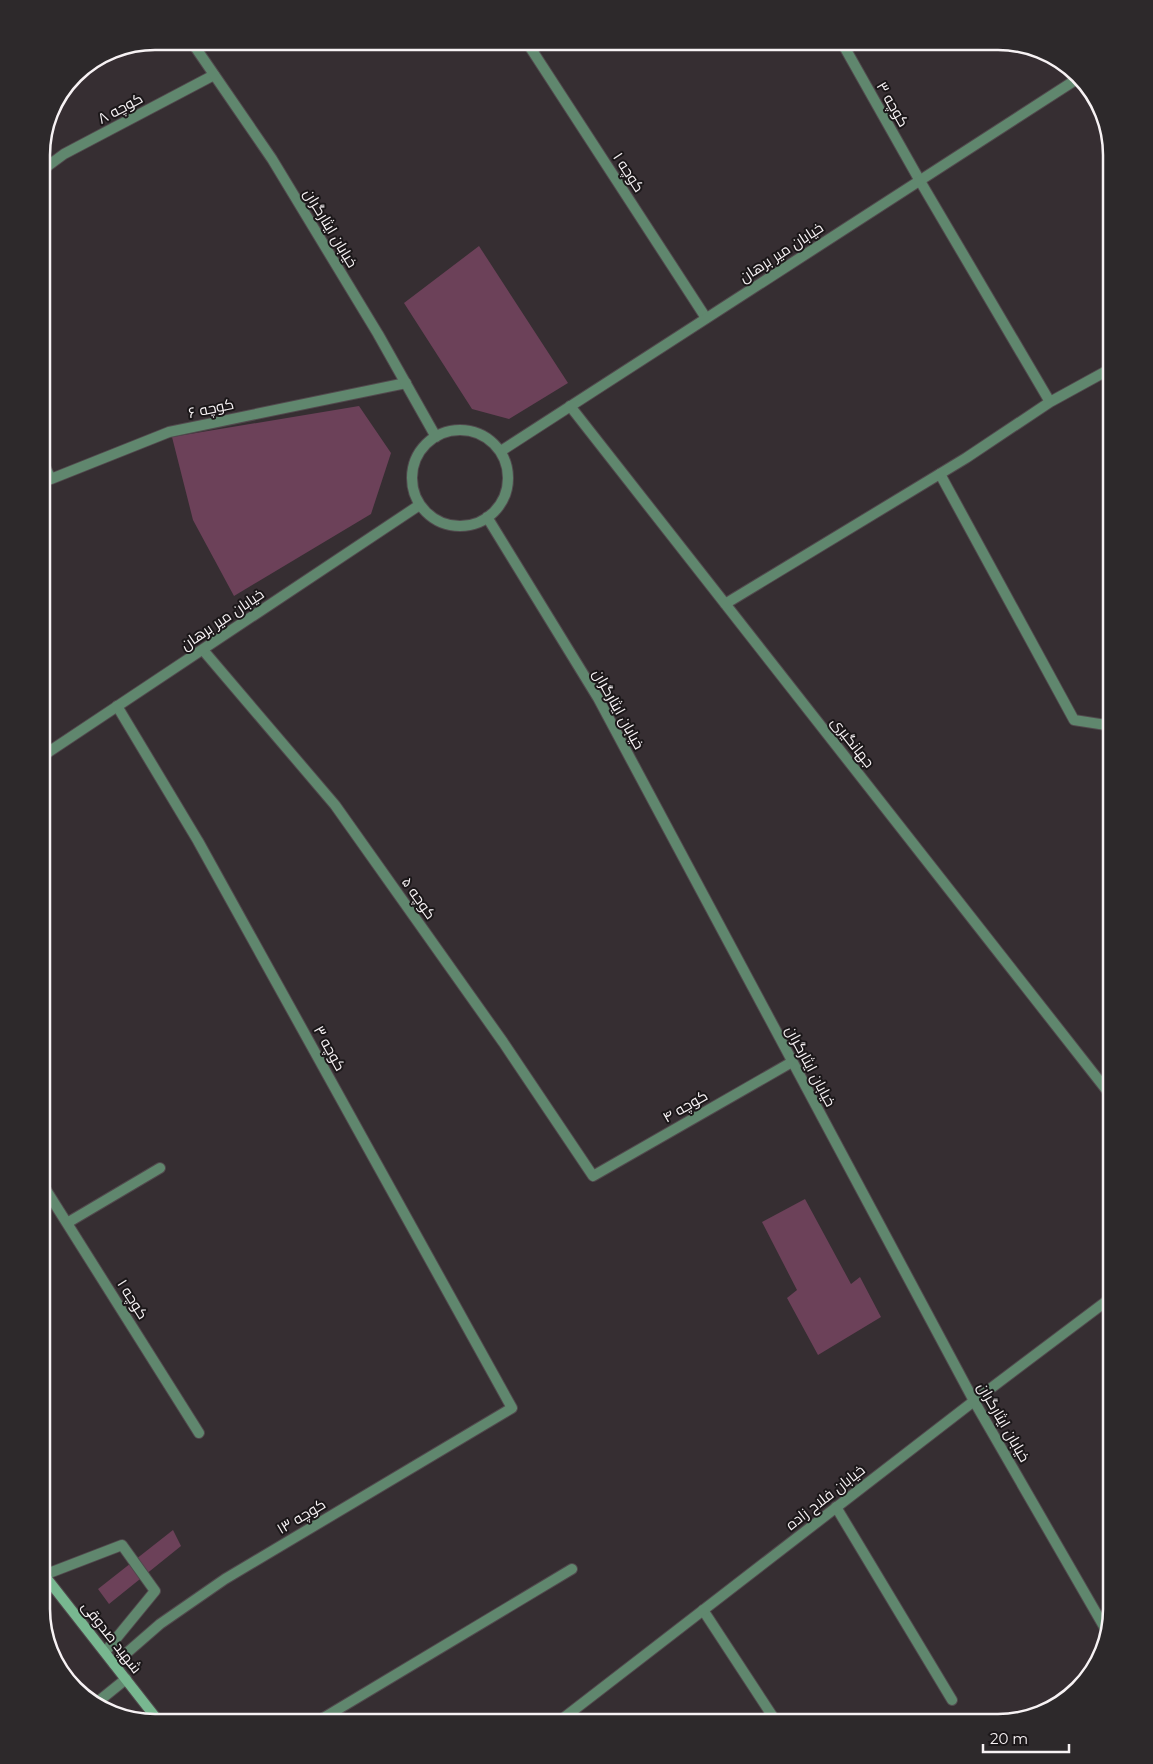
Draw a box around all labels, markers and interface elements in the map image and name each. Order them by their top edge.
street label: کوچه ۳ [872,78,914,131]
street label: کوچه ۸ [94,88,146,129]
street label: کوچه ۱ [608,149,649,196]
street label: خیابان ایثارگران [299,185,362,272]
street label: خیابان میر برهان [735,218,827,287]
street label: کوچه ۶ [186,394,236,423]
street label: خیابان میر برهان [177,584,268,655]
street label: خیابان ایثارگران [588,665,649,753]
street label: جهانگیری [826,713,879,772]
street label: کوچه ۵ [397,873,440,923]
street label: کوچه ۳ [309,1022,350,1075]
street label: خیابان ایثارگران [781,1022,840,1110]
street label: کوچه ۴ [659,1086,711,1127]
street label: کوچه ۱ [113,1275,153,1323]
street label: خیابان ایثارگران [973,1379,1034,1466]
street label: خیابان فلاح زاده [782,1460,870,1535]
street label: کوچه ۱۳ [273,1494,329,1539]
street label: شهید صدوقی [77,1597,146,1678]
scale bar [983,1722,1069,1754]
text: 20 m [990,1729,1028,1748]

